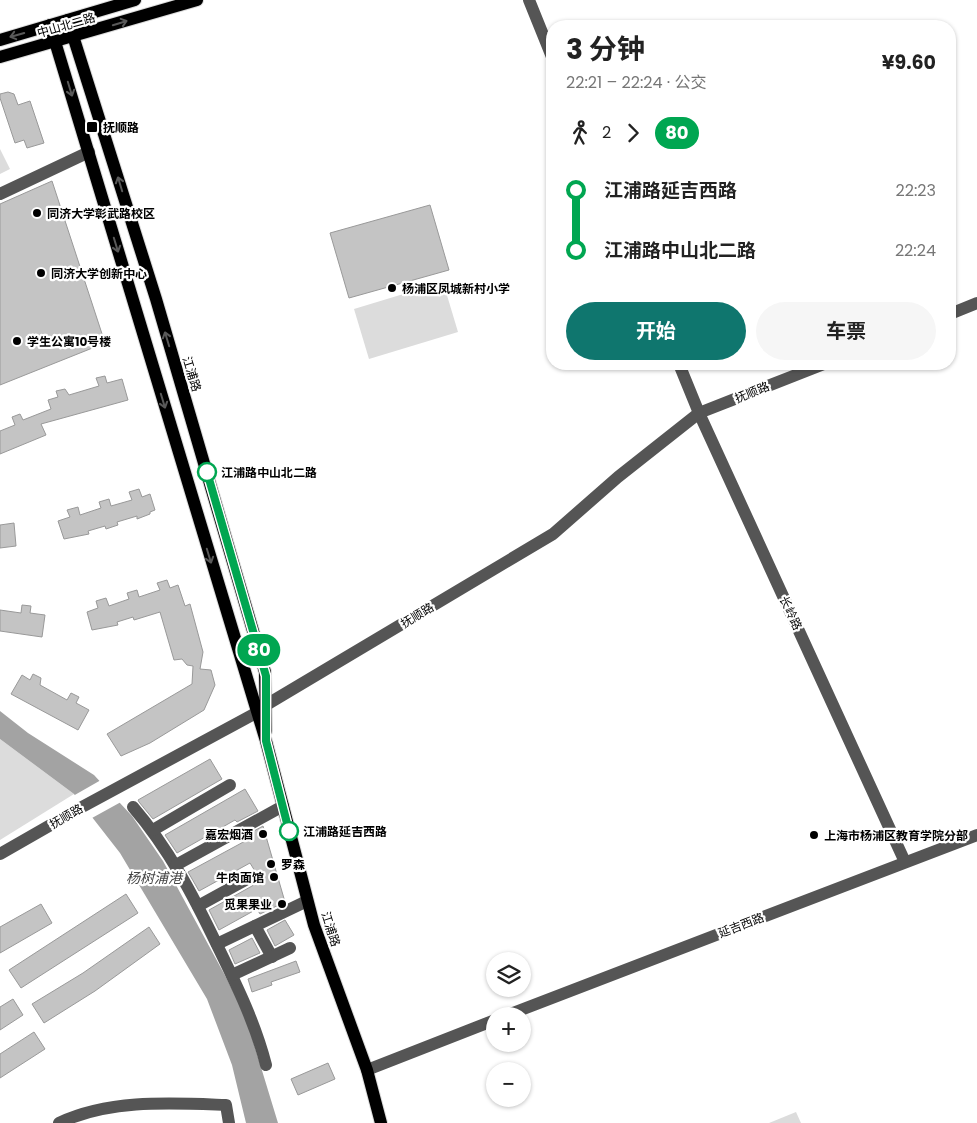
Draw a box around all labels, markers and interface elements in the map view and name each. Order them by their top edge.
street label: 中山北二路 [35,9,97,41]
one-way arrow [112,18,128,28]
one-way arrow [9,30,25,40]
text: 3 分钟 [566,30,645,69]
text: ¥9.60 [882,49,936,76]
text: 22:21 – 22:24 · 公交 [566,71,707,94]
one-way arrow [66,81,76,97]
place label: 抚顺路 [103,119,139,136]
icon: walk [566,119,594,147]
icon: forward [619,119,647,147]
marker: 抚顺路 [85,120,99,134]
text: 80 [665,120,689,145]
text: 2 [602,121,611,144]
one-way arrow [114,176,124,192]
text: 江浦路延吉西路 [604,177,737,204]
text: 22:23 [896,179,936,202]
place label: 同济大学彰武路校区 [47,205,155,222]
marker: 同济大学彰武路校区 [31,207,43,219]
one-way arrow [112,237,122,253]
text: 江浦路中山北二路 [604,237,756,264]
text: 22:24 [895,239,936,262]
place label: 同济大学创新中心 [51,265,147,282]
marker: 同济大学创新中心 [35,267,47,279]
place label: 杨浦区凤城新村小学 [402,280,510,297]
marker: 杨浦区凤城新村小学 [386,282,398,294]
button: 开始 [566,302,746,360]
button: 车票 [756,302,936,360]
one-way arrow [162,331,172,347]
place label: 学生公寓10号楼 [27,333,111,350]
marker: 学生公寓10号楼 [11,335,23,347]
street label: 江浦路 [179,354,205,394]
street label: 抚顺路 [732,377,772,407]
one-way arrow [158,392,168,408]
marker: 江浦路中山北二路 [197,462,217,482]
place label: 江浦路中山北二路 [221,464,317,481]
one-way arrow [205,548,215,564]
street label: 长岭路 [776,593,806,633]
street label: 抚顺路 [397,598,437,632]
line badge: 80 [236,634,282,666]
text: 80 [247,637,271,662]
street label: 抚顺路 [46,800,86,832]
marker: 江浦路延吉西路 [279,821,299,841]
place label: 江浦路延吉西路 [303,823,387,840]
place label: 嘉宏烟酒 [205,826,253,843]
place label: 上海市杨浦区教育学院分部 [824,827,968,844]
marker: 嘉宏烟酒 [257,828,269,840]
marker: 上海市杨浦区教育学院分部 [808,829,820,841]
place label: 罗森 [281,856,305,873]
marker: 罗森 [265,858,277,870]
water label: 杨树浦港 [126,868,184,888]
place label: 牛肉面馆 [216,869,264,886]
marker: 牛肉面馆 [268,871,280,883]
place label: 觅果果业 [224,896,272,913]
marker: 觅果果业 [276,898,288,910]
street label: 延吉西路 [716,908,766,942]
street label: 江浦路 [317,909,345,949]
map controls [486,952,531,1107]
button: layers [486,952,531,997]
button: + [486,1007,531,1052]
button: − [486,1062,531,1107]

